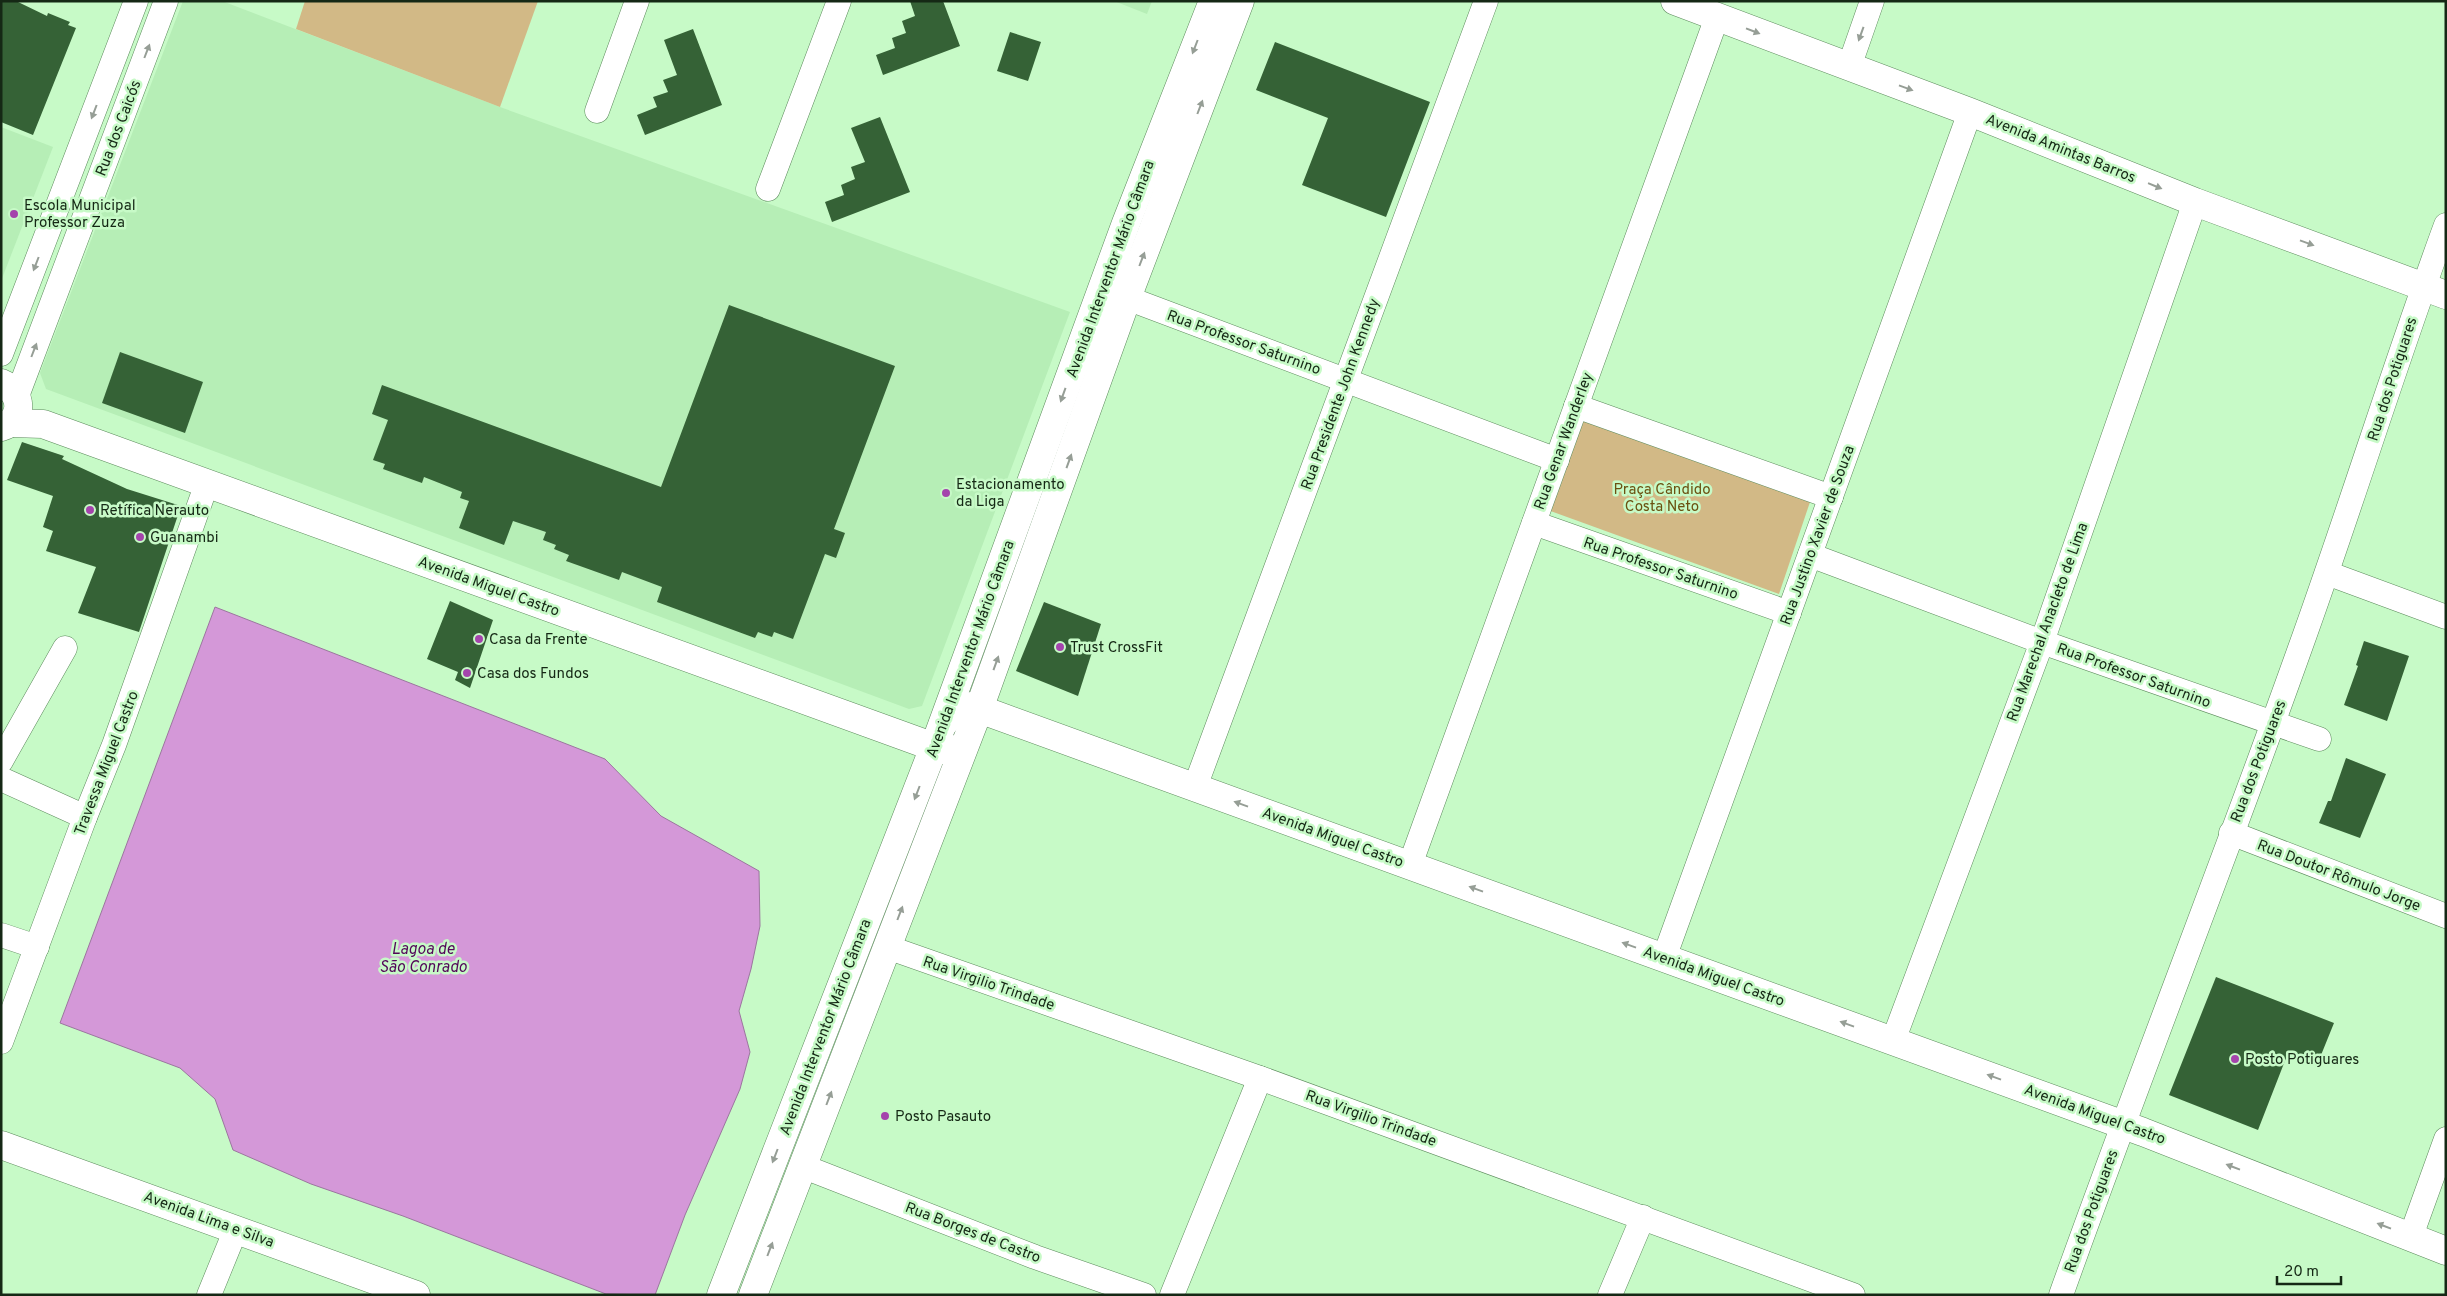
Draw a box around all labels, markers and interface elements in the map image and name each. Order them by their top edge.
one-way arrow [1857,27,1865,42]
one-way arrow [1746,28,1761,35]
one-way arrow [1191,39,1198,54]
one-way arrow [144,43,151,58]
street label: Rua dos Caicós [92,78,146,179]
one-way arrow [1898,85,1913,92]
one-way arrow [1196,99,1204,114]
one-way arrow [90,105,98,120]
street label: Avenida Amintas Barros [1983,111,2138,188]
street label: Avenida Interventor Mário Câmara [1063,158,1160,381]
one-way arrow [2148,182,2162,190]
place label: Escola Municipal Professor Zuza [24,197,136,233]
marker: Escola Municipal Professor Zuza [8,208,20,220]
one-way arrow [2299,240,2314,247]
one-way arrow [1139,251,1147,266]
one-way arrow [32,257,40,272]
street label: Rua Presidente John Kennedy [1298,296,1385,493]
street label: Rua Professor Saturnino [1164,307,1323,380]
street label: Rua dos Potiguares [2364,315,2422,444]
one-way arrow [30,342,38,357]
street label: Rua Genar Wanderley [1531,370,1598,513]
one-way arrow [1059,388,1067,403]
street label: Rua Justino Xavier de Souza [1777,443,1860,628]
one-way arrow [1066,453,1073,468]
place label: Estacionamento da Liga [956,476,1065,512]
park label: Praça Cândido Costa Neto [1613,481,1711,517]
marker: Estacionamento da Liga [940,487,952,499]
place label: Retífica Nerauto [100,502,209,521]
marker: Retífica Nerauto [84,504,96,516]
street label: Rua Marechal Anacleto de Lima [2003,520,2093,725]
place label: Guanambi [150,529,219,548]
marker: Guanambi [134,531,146,543]
street label: Rua Professor Saturnino [1581,534,1740,605]
street label: Avenida Interventor Mário Câmara [923,538,1020,761]
street label: Avenida Miguel Castro [415,553,562,622]
place label: Casa da Frente [489,631,588,650]
marker: Casa da Frente [473,633,485,645]
place label: Trust CrossFit [1070,639,1163,658]
street label: Rua Professor Saturnino [2054,640,2213,713]
marker: Trust CrossFit [1054,641,1066,653]
one-way arrow [992,655,1000,670]
place label: Casa dos Fundos [477,665,589,684]
marker: Casa dos Fundos [461,667,473,679]
street label: Travessa Miguel Castro [71,689,144,838]
street label: Rua dos Potiguares [2227,698,2291,825]
one-way arrow [912,785,920,800]
one-way arrow [1233,800,1248,808]
street label: Avenida Miguel Castro [1259,804,1406,873]
street label: Rua Doutor Rômulo Jorge [2254,836,2423,916]
one-way arrow [1468,885,1483,893]
one-way arrow [897,906,904,921]
street label: Avenida Interventor Mário Câmara [776,917,876,1138]
water label: Lagoa de São Conrado [379,940,467,978]
one-way arrow [1621,941,1636,948]
street label: Avenida Miguel Castro [1640,943,1787,1012]
street label: Rua Virgilio Trindade [920,953,1057,1016]
one-way arrow [1839,1020,1854,1028]
place label: Posto Potiguares [2245,1051,2359,1070]
marker: Posto Potiguares [2229,1053,2241,1065]
one-way arrow [1986,1073,2001,1081]
street label: Avenida Miguel Castro [2021,1081,2168,1150]
street label: Rua Virgilio Trindade [1302,1087,1439,1152]
one-way arrow [826,1090,833,1105]
place label: Posto Pasauto [895,1108,991,1127]
marker: Posto Pasauto [879,1110,891,1122]
street label: Rua dos Potiguares [2061,1147,2123,1276]
one-way arrow [771,1149,779,1164]
one-way arrow [2225,1163,2240,1171]
street label: Avenida Lima e Silva [141,1188,276,1253]
street label: Rua Borges de Castro [902,1199,1043,1268]
one-way arrow [2377,1221,2392,1229]
one-way arrow [767,1242,775,1256]
scale bar [2277,1254,2341,1286]
text: 20 m [2284,1263,2319,1282]

